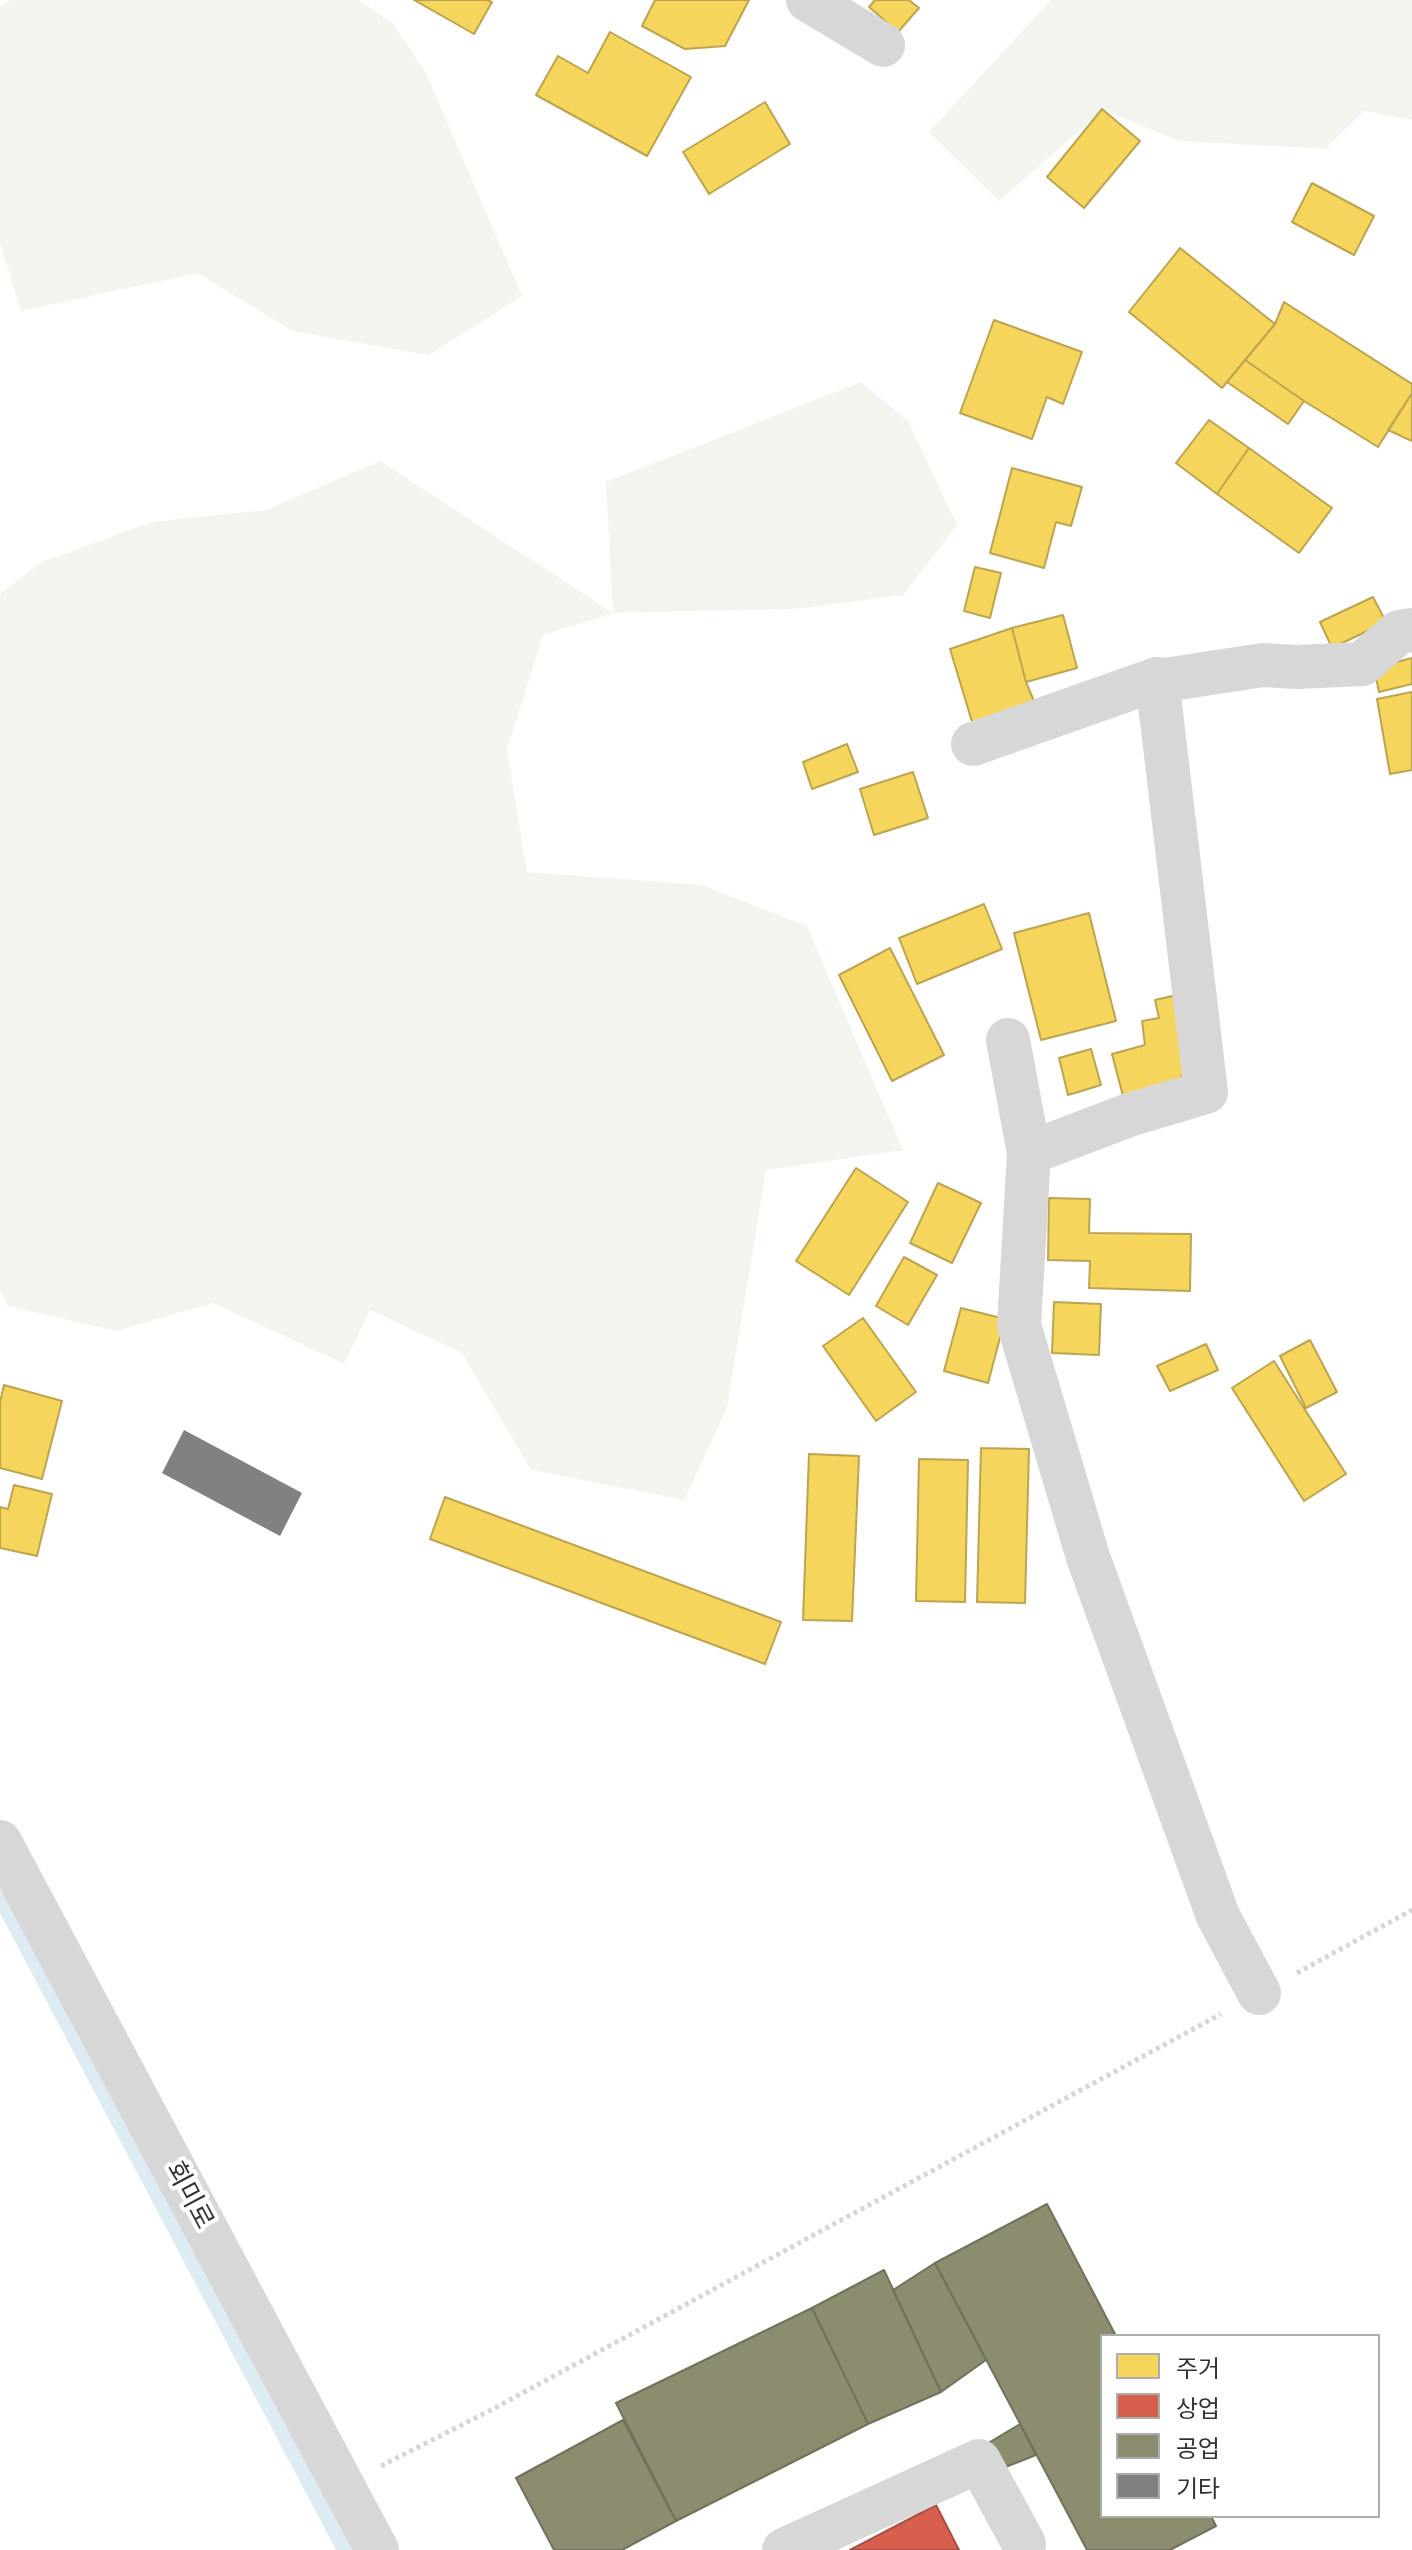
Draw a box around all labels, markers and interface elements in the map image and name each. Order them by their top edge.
street label: 회미로 [157,2157,219,2235]
legend [1100,2334,1380,2518]
text: 주거 [1176,2355,1220,2383]
text: 상업 [1176,2395,1220,2423]
text: 공업 [1176,2435,1220,2463]
text: 기타 [1176,2475,1220,2503]

